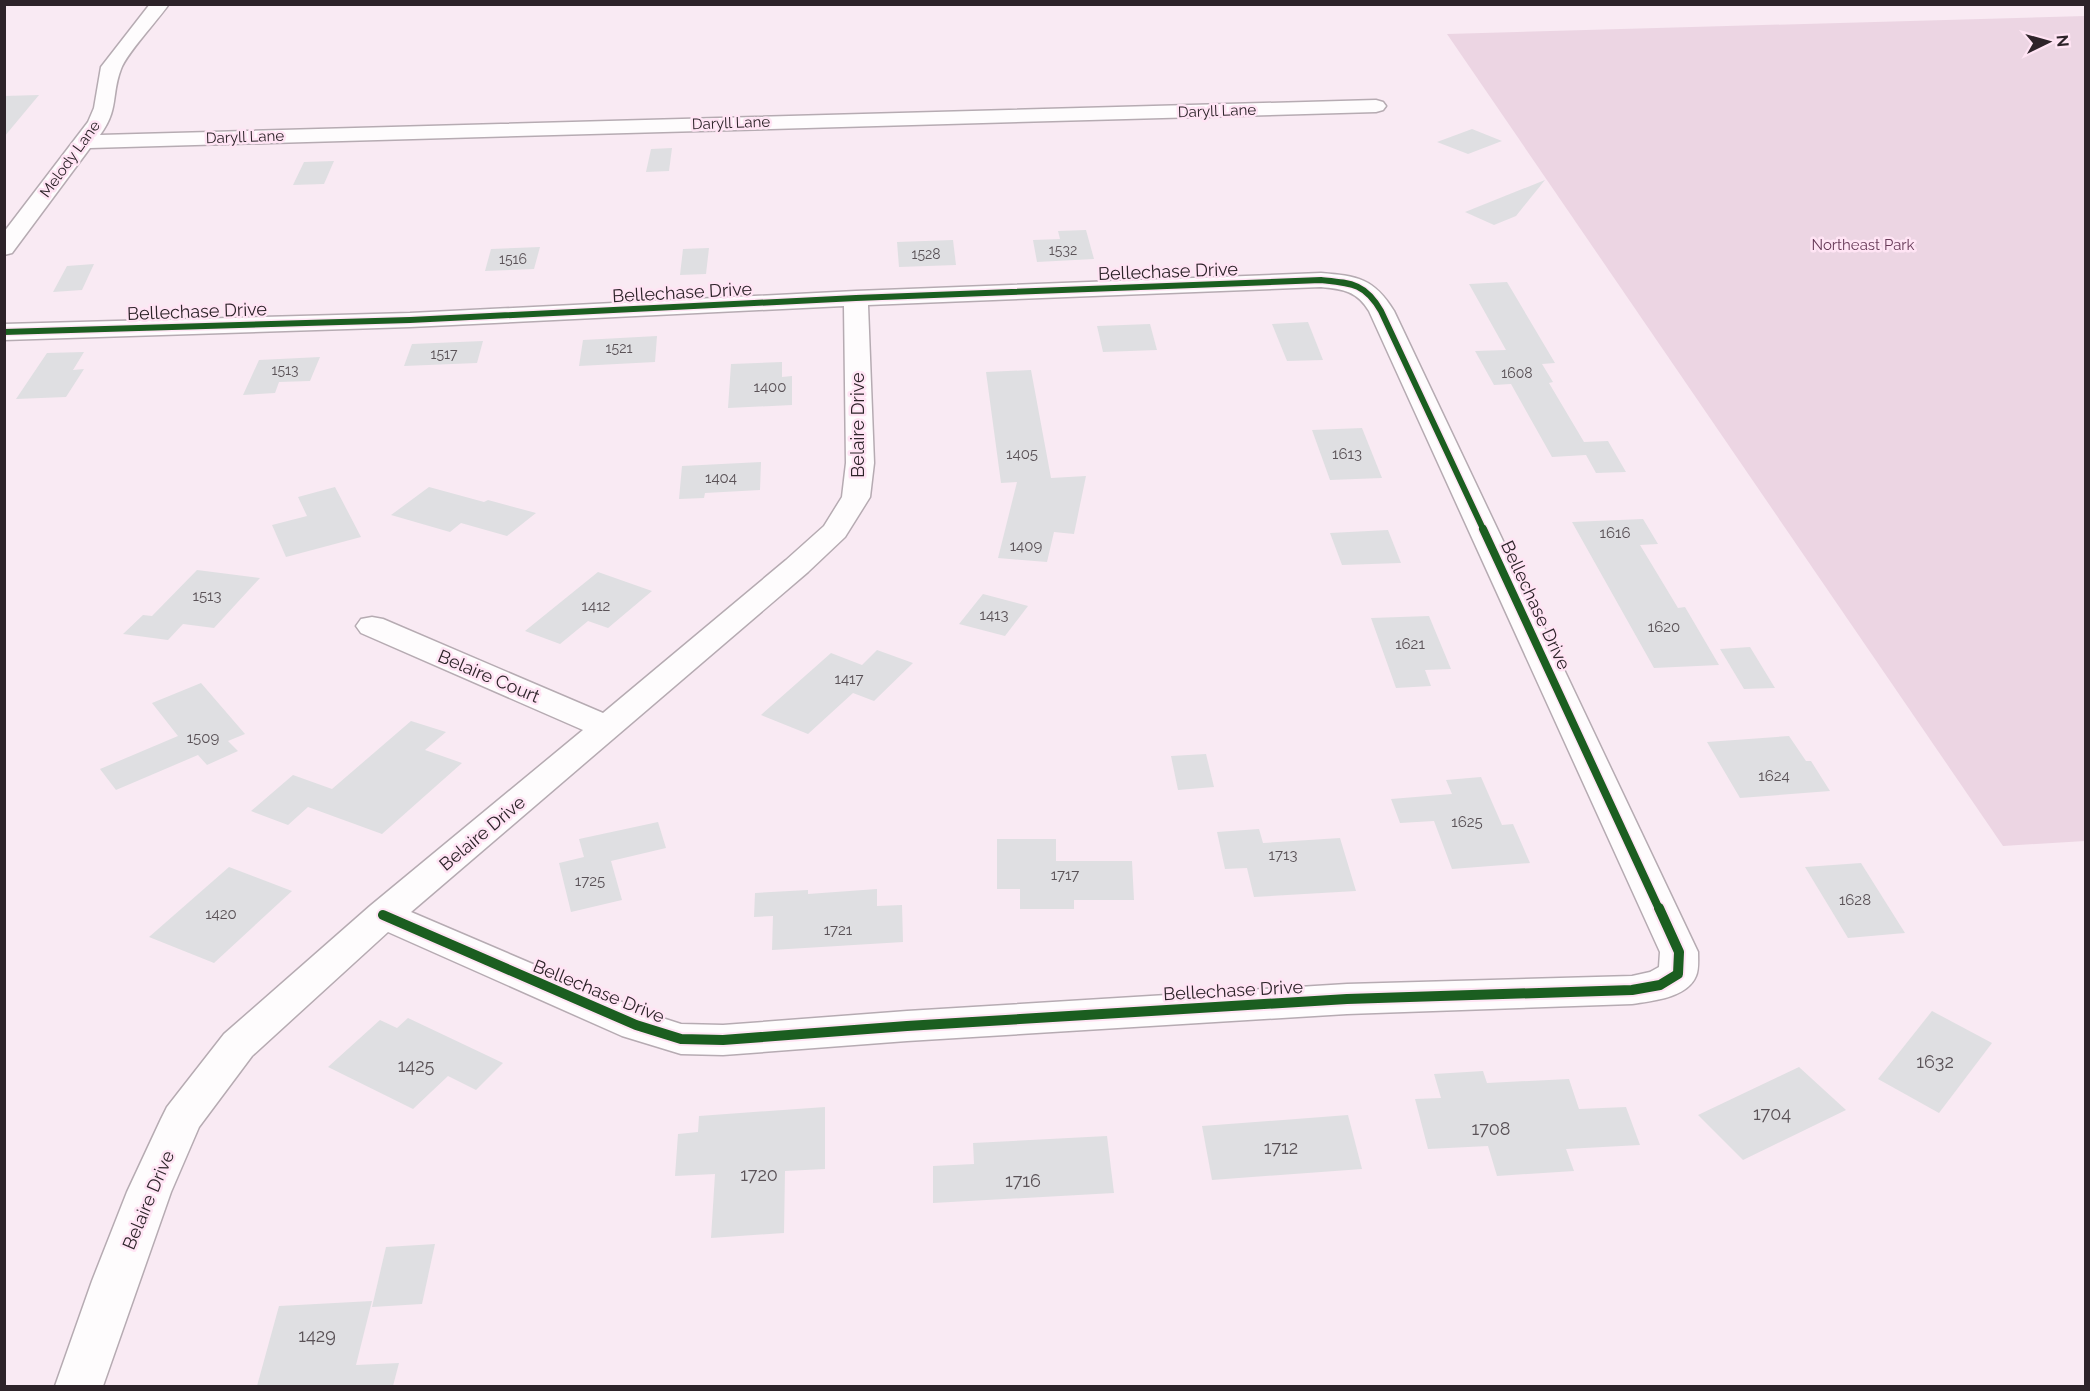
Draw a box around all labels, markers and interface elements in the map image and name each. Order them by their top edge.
north arrow [2018,12,2078,72]
text: N [2052,34,2072,48]
street label: Daryll Lane [1178,101,1257,121]
street label: Daryll Lane [692,113,771,133]
street label: Melody Lane [36,117,104,201]
street label: Daryll Lane [206,127,285,147]
park label: Northeast Park [1811,236,1915,254]
house number: 1532 [1049,242,1077,258]
house number: 1528 [911,246,941,262]
house number: 1516 [499,251,527,267]
street label: Bellechase Drive [1098,258,1239,284]
street label: Bellechase Drive [612,278,753,306]
street label: Bellechase Drive [127,298,268,324]
house number: 1521 [606,340,632,356]
house number: 1517 [430,346,458,362]
house number: 1513 [271,362,299,378]
house number: 1608 [1501,365,1533,381]
street label: Belaire Drive [847,372,868,478]
house number: 1400 [754,378,786,396]
house number: 1405 [1006,445,1038,463]
house number: 1613 [1332,445,1362,463]
house number: 1404 [705,469,737,487]
house number: 1616 [1600,524,1630,542]
house number: 1409 [1010,537,1042,555]
street label: Bellechase Drive [1497,537,1575,673]
house number: 1513 [192,587,222,605]
house number: 1412 [582,597,611,615]
house number: 1413 [979,606,1009,624]
house number: 1620 [1648,618,1680,636]
house number: 1621 [1395,635,1425,653]
street label: Belaire Court [435,645,543,707]
house number: 1417 [835,670,863,688]
house number: 1509 [187,729,219,747]
house number: 1624 [1758,767,1790,785]
street label: Belaire Drive [435,791,529,875]
house number: 1625 [1451,813,1483,831]
house number: 1713 [1269,846,1297,864]
house number: 1717 [1051,866,1079,884]
house number: 1725 [575,872,605,890]
house number: 1628 [1839,891,1871,909]
house number: 1420 [205,905,237,923]
house number: 1721 [824,921,853,939]
street label: Bellechase Drive [530,955,668,1027]
street label: Bellechase Drive [1163,976,1304,1004]
house number: 1632 [1916,1051,1954,1072]
house number: 1425 [398,1055,435,1076]
house number: 1704 [1753,1103,1791,1124]
house number: 1708 [1472,1118,1510,1139]
house number: 1712 [1264,1137,1298,1158]
street label: Belaire Drive [118,1147,178,1253]
house number: 1720 [740,1164,778,1185]
house number: 1716 [1005,1170,1041,1191]
house number: 1429 [298,1325,336,1346]

